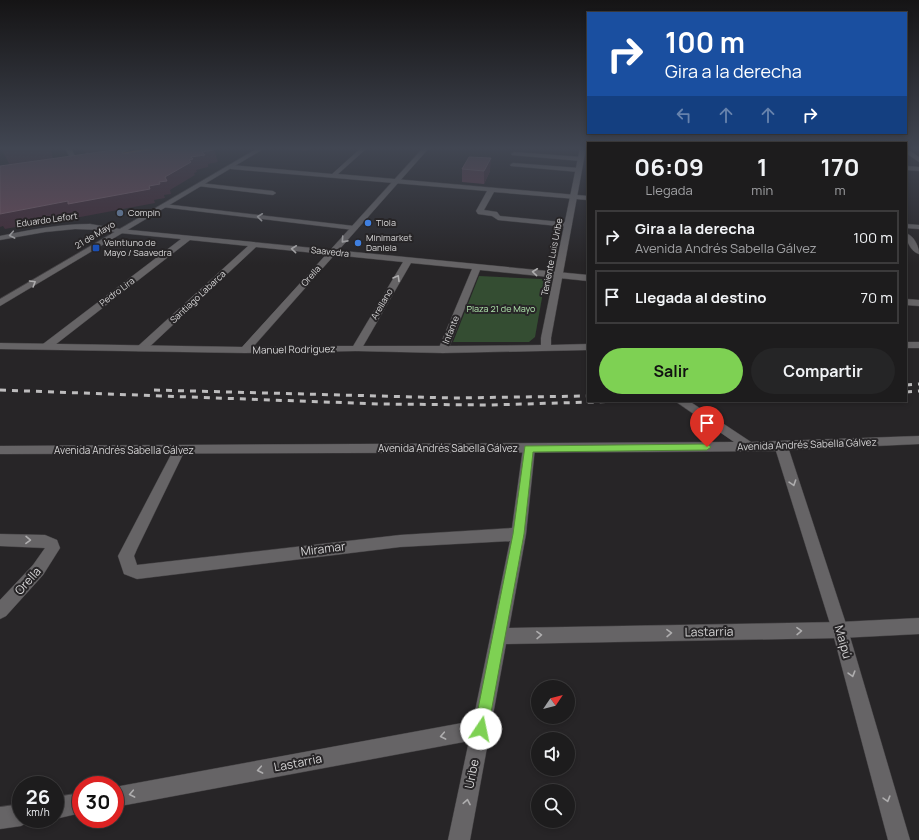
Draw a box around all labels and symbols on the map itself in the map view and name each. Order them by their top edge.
place label: Compin [128,206,160,219]
marker: Compin [115,208,125,218]
street label: Eduardo Lefort [16,209,79,230]
one-way arrow [257,213,263,222]
place label: Tiola [376,216,396,229]
street label: 21 de Mayo [72,217,117,252]
street label: Teniente Luis Uribe [538,217,565,297]
marker: Tiola [363,218,373,228]
one-way arrow [9,231,16,239]
place label: Minimarket Daniela [366,231,413,254]
one-way arrow [341,235,348,242]
place label: Veintiuno de Mayo / Saavedra [104,236,172,259]
marker: Minimarket Daniela [353,238,363,248]
marker: Veintiuno de Mayo / Saavedra [91,243,101,253]
street label: Saavedra [310,243,350,260]
one-way arrow [291,244,297,253]
street label: Orella [298,262,324,289]
street label: Santiago Labarca [167,267,228,326]
one-way arrow [532,268,538,277]
street label: Pedro Lira [96,274,137,309]
one-way arrow [393,275,400,282]
one-way arrow [29,281,36,288]
street label: Arellano [367,286,396,322]
park label: Plaza 21 de Mayo [467,302,535,315]
street label: Infante [439,314,462,346]
street label: Manuel Rodríguez [252,341,336,357]
pin [690,406,724,447]
street label: Avenida Andrés Sabella Gálvez [737,435,877,453]
street label: Avenida Andrés Sabella Gálvez [378,441,518,455]
street label: Avenida Andrés Sabella Gálvez [54,443,194,457]
one-way arrow [788,479,797,486]
one-way arrow [25,536,31,544]
street label: Miramar [300,537,347,560]
street label: Orella [11,563,45,598]
street label: Lastarria [685,623,733,640]
street label: Maipú [831,623,856,660]
one-way arrow [796,627,802,635]
one-way arrow [666,629,672,637]
one-way arrow [536,631,542,639]
one-way arrow [847,670,856,677]
north arrow [531,680,575,724]
position arrow [460,708,502,750]
one-way arrow [440,731,446,740]
street label: Lastarria [272,750,323,775]
street label: Uribe [460,758,483,790]
one-way arrow [257,765,263,774]
speed limit sign: 30 [72,776,124,828]
one-way arrow [129,789,135,798]
one-way arrow [882,795,891,802]
one-way arrow [462,799,470,805]

